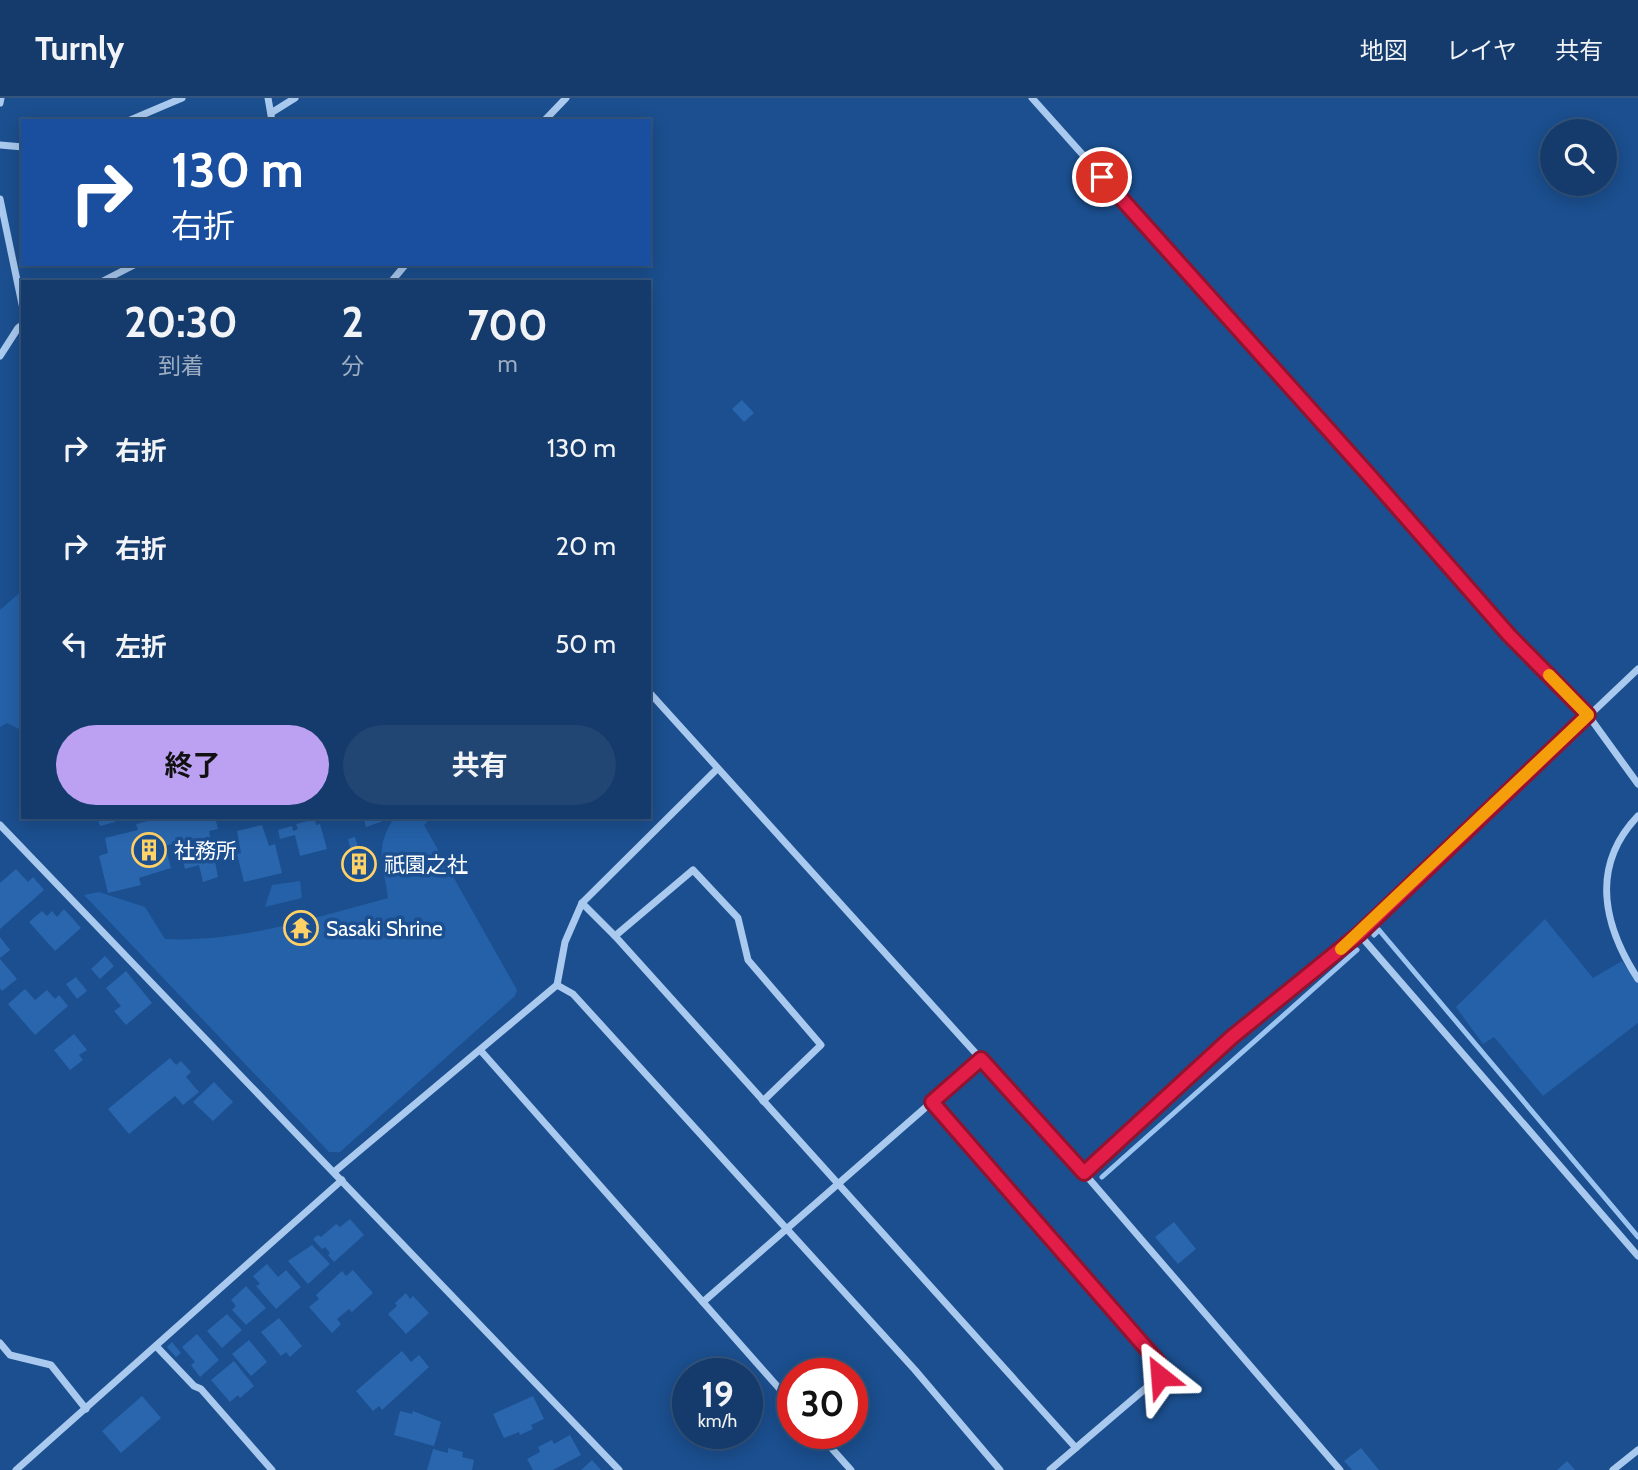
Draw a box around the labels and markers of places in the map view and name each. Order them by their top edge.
pin [1072,147,1132,207]
building icon: 社務所 [130,831,168,869]
place label: 社務所 [174,838,237,863]
building icon: 祇園之社 [340,845,378,883]
place label: 祇園之社 [384,852,468,877]
temple icon: Sasaki Shrine [282,909,320,947]
place label: Sasaki Shrine [326,916,443,941]

